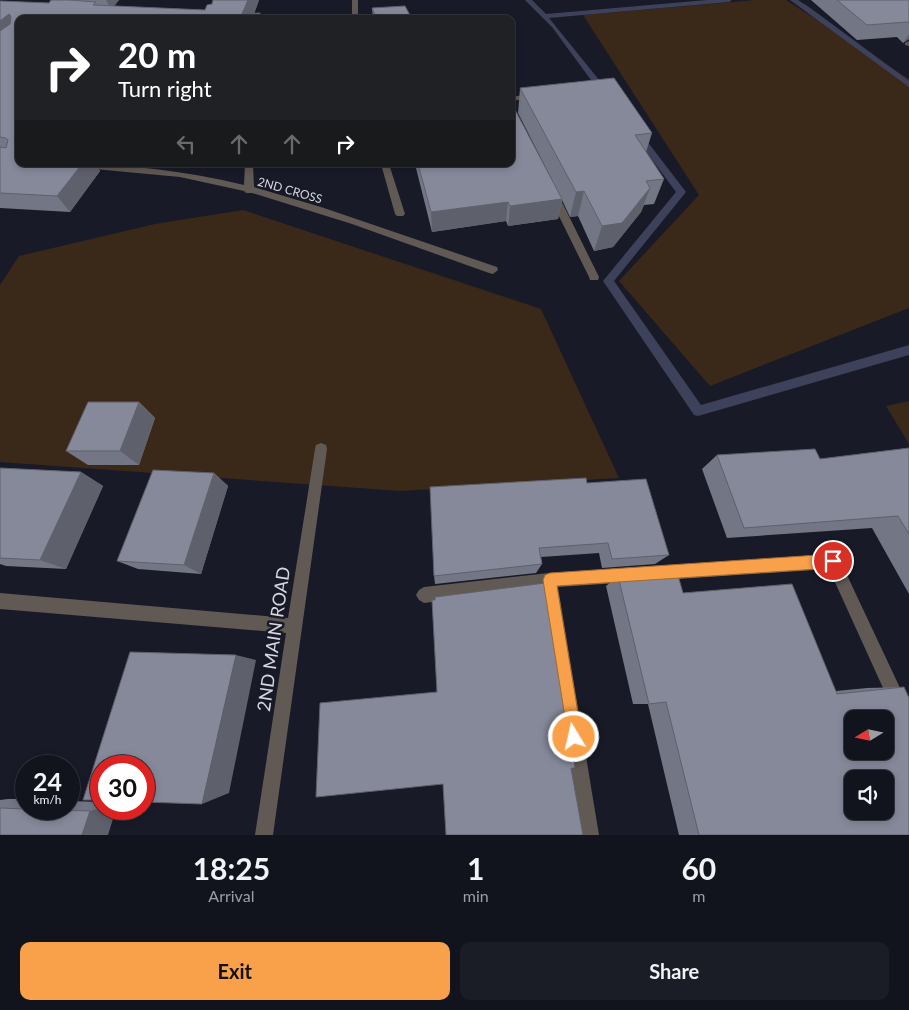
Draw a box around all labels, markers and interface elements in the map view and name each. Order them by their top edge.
text: 20 m [118,33,196,75]
icon: right [35,35,100,100]
text: Turn right [118,75,212,102]
icon: left [172,130,200,158]
icon: ahead [225,130,253,158]
icon: ahead [278,130,306,158]
icon: right [331,130,359,158]
street label: 2ND CROSS [256,174,324,206]
pin [812,540,854,582]
icon: arrive [819,547,847,575]
street label: 2ND MAIN ROAD [252,565,294,713]
position arrow [547,710,599,762]
north arrow [844,710,894,760]
map controls [844,710,894,820]
speed limit sign: 30 [90,755,155,820]
text: 24 [33,766,62,796]
button: sound [844,770,894,820]
text: km/h [33,792,62,807]
text: 18:25 [193,850,270,886]
text: 1 [467,850,484,886]
text: 60 [681,850,716,886]
text: Arrival [208,886,254,905]
text: min [463,886,489,905]
text: m [692,886,705,905]
button: Exit [20,942,450,1000]
button: Share [460,942,889,1000]

